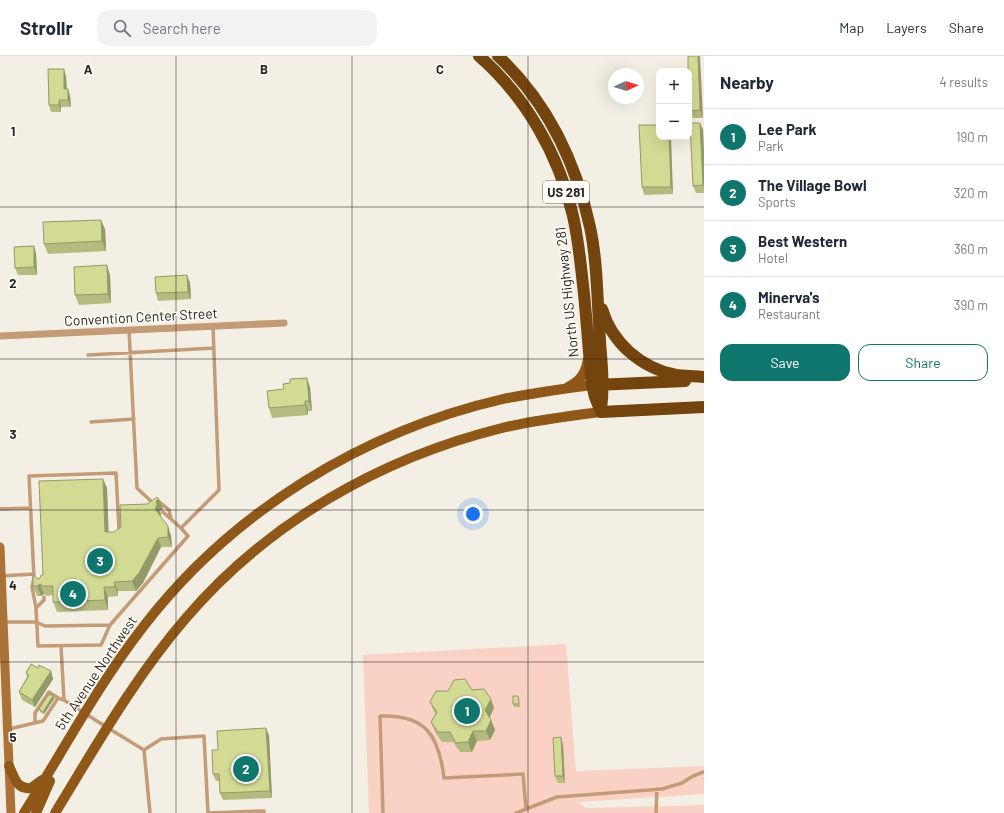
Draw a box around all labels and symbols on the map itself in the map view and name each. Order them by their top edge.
text: A [84,61,93,77]
text: B [260,61,268,77]
text: C [436,61,444,77]
north arrow [608,68,644,104]
text: 1 [11,123,15,139]
road number: US 281 [543,181,589,203]
street label: North US Highway 281 [551,226,582,358]
text: 2 [9,275,17,291]
street label: Convention Center Street [64,304,218,329]
text: 3 [9,426,17,442]
your location [463,504,483,524]
pin: 3 [87,546,113,576]
text: 4 [9,577,17,593]
pin: 4 [60,579,86,609]
street label: 5th Avenue Northwest [51,612,140,733]
pin: 1 [454,696,480,726]
text: 5 [9,729,17,745]
pin: 2 [233,754,259,784]

